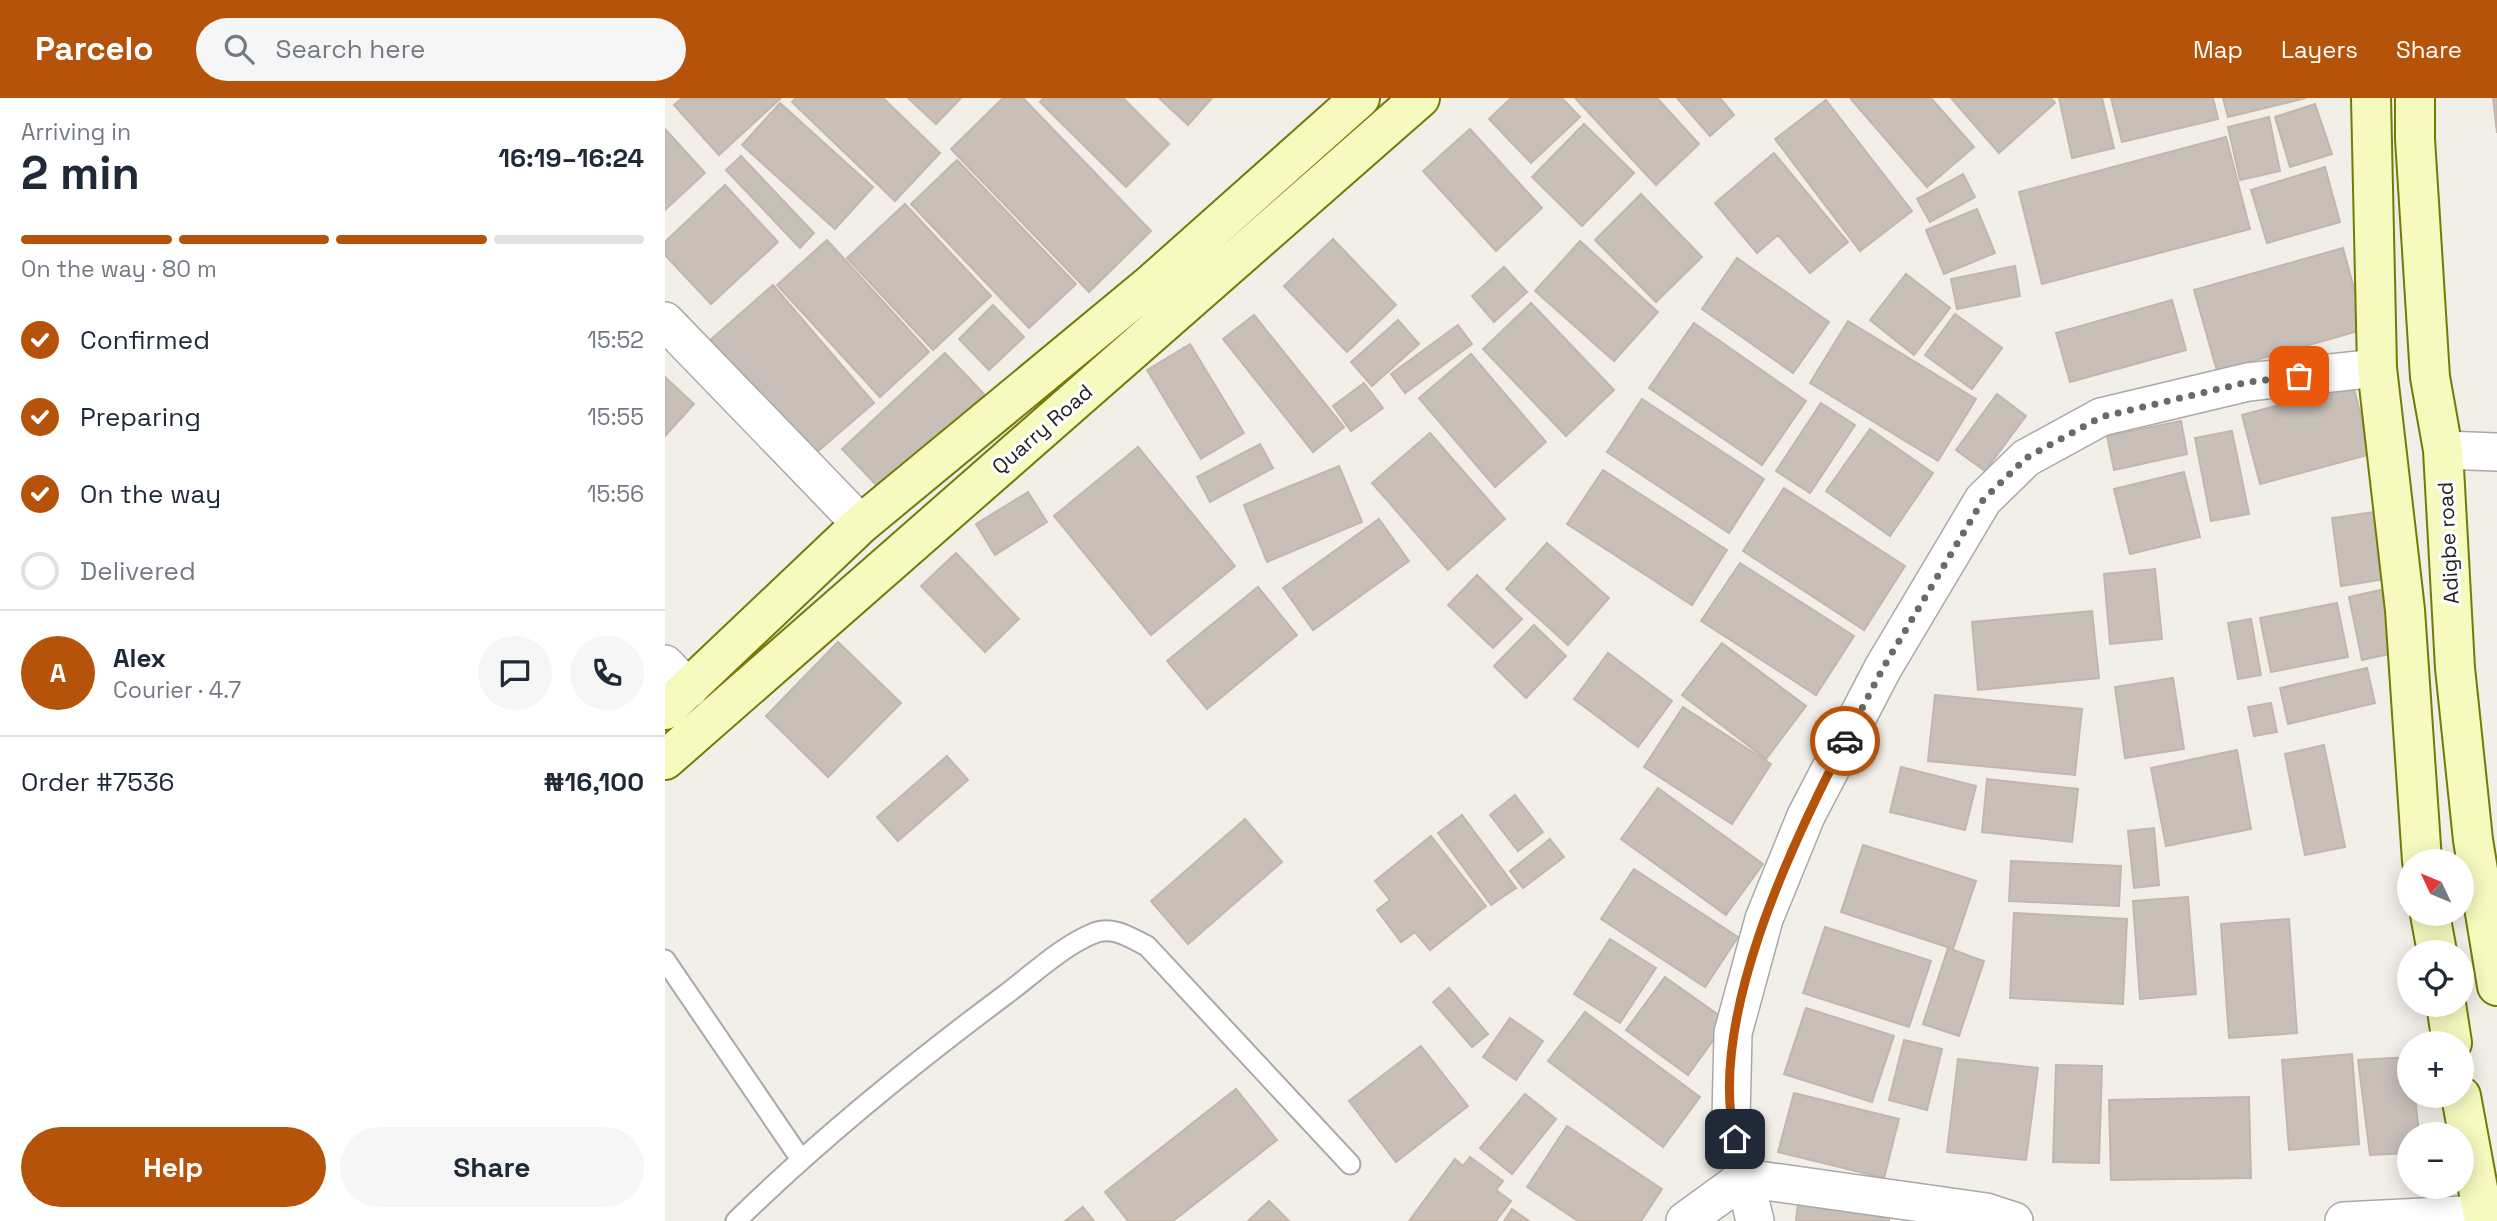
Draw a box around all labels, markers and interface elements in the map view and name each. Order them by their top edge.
search box [196,18,686,81]
text: Parcelo [35,28,154,70]
icon: search [220,30,258,68]
text: Search here [276,32,425,66]
text: Map [2193,34,2243,65]
text: Layers [2281,34,2358,65]
text: Share [2396,34,2462,65]
text: Arriving in [21,117,131,147]
text: 16:19–16:24 [498,141,644,175]
text: 2 min [21,144,140,202]
text: On the way · 80 m [21,254,217,284]
icon: check [21,321,59,359]
text: Confirmed [80,323,210,357]
text: 15:52 [587,325,644,355]
pin [2269,346,2329,406]
icon: bag [2280,357,2318,395]
street label: Quarry Road [986,378,1098,480]
icon: check [21,398,59,436]
text: Preparing [80,400,201,434]
text: 15:55 [587,402,644,432]
icon: check [21,475,59,513]
text: On the way [80,477,221,511]
text: 15:56 [587,479,644,509]
street label: Adigbe road [2431,481,2465,605]
text: Delivered [80,554,196,588]
button: chat [478,636,552,710]
button: phone [570,636,644,710]
text: Alex [113,641,166,675]
text: A [50,656,66,690]
text: Courier · 4.7 [113,675,241,705]
courier [1810,706,1880,776]
icon: car [1826,722,1864,760]
text: Order #7536 [21,765,175,799]
text: ₦16,100 [544,765,644,799]
north arrow [2397,849,2475,926]
map controls [2397,849,2474,1199]
button: locate [2397,940,2474,1017]
button: + [2397,1031,2474,1108]
pin [1705,1109,1765,1169]
icon: home [1716,1120,1754,1158]
button: − [2397,1122,2474,1199]
button: Help [21,1127,326,1207]
button: Share [340,1127,644,1207]

